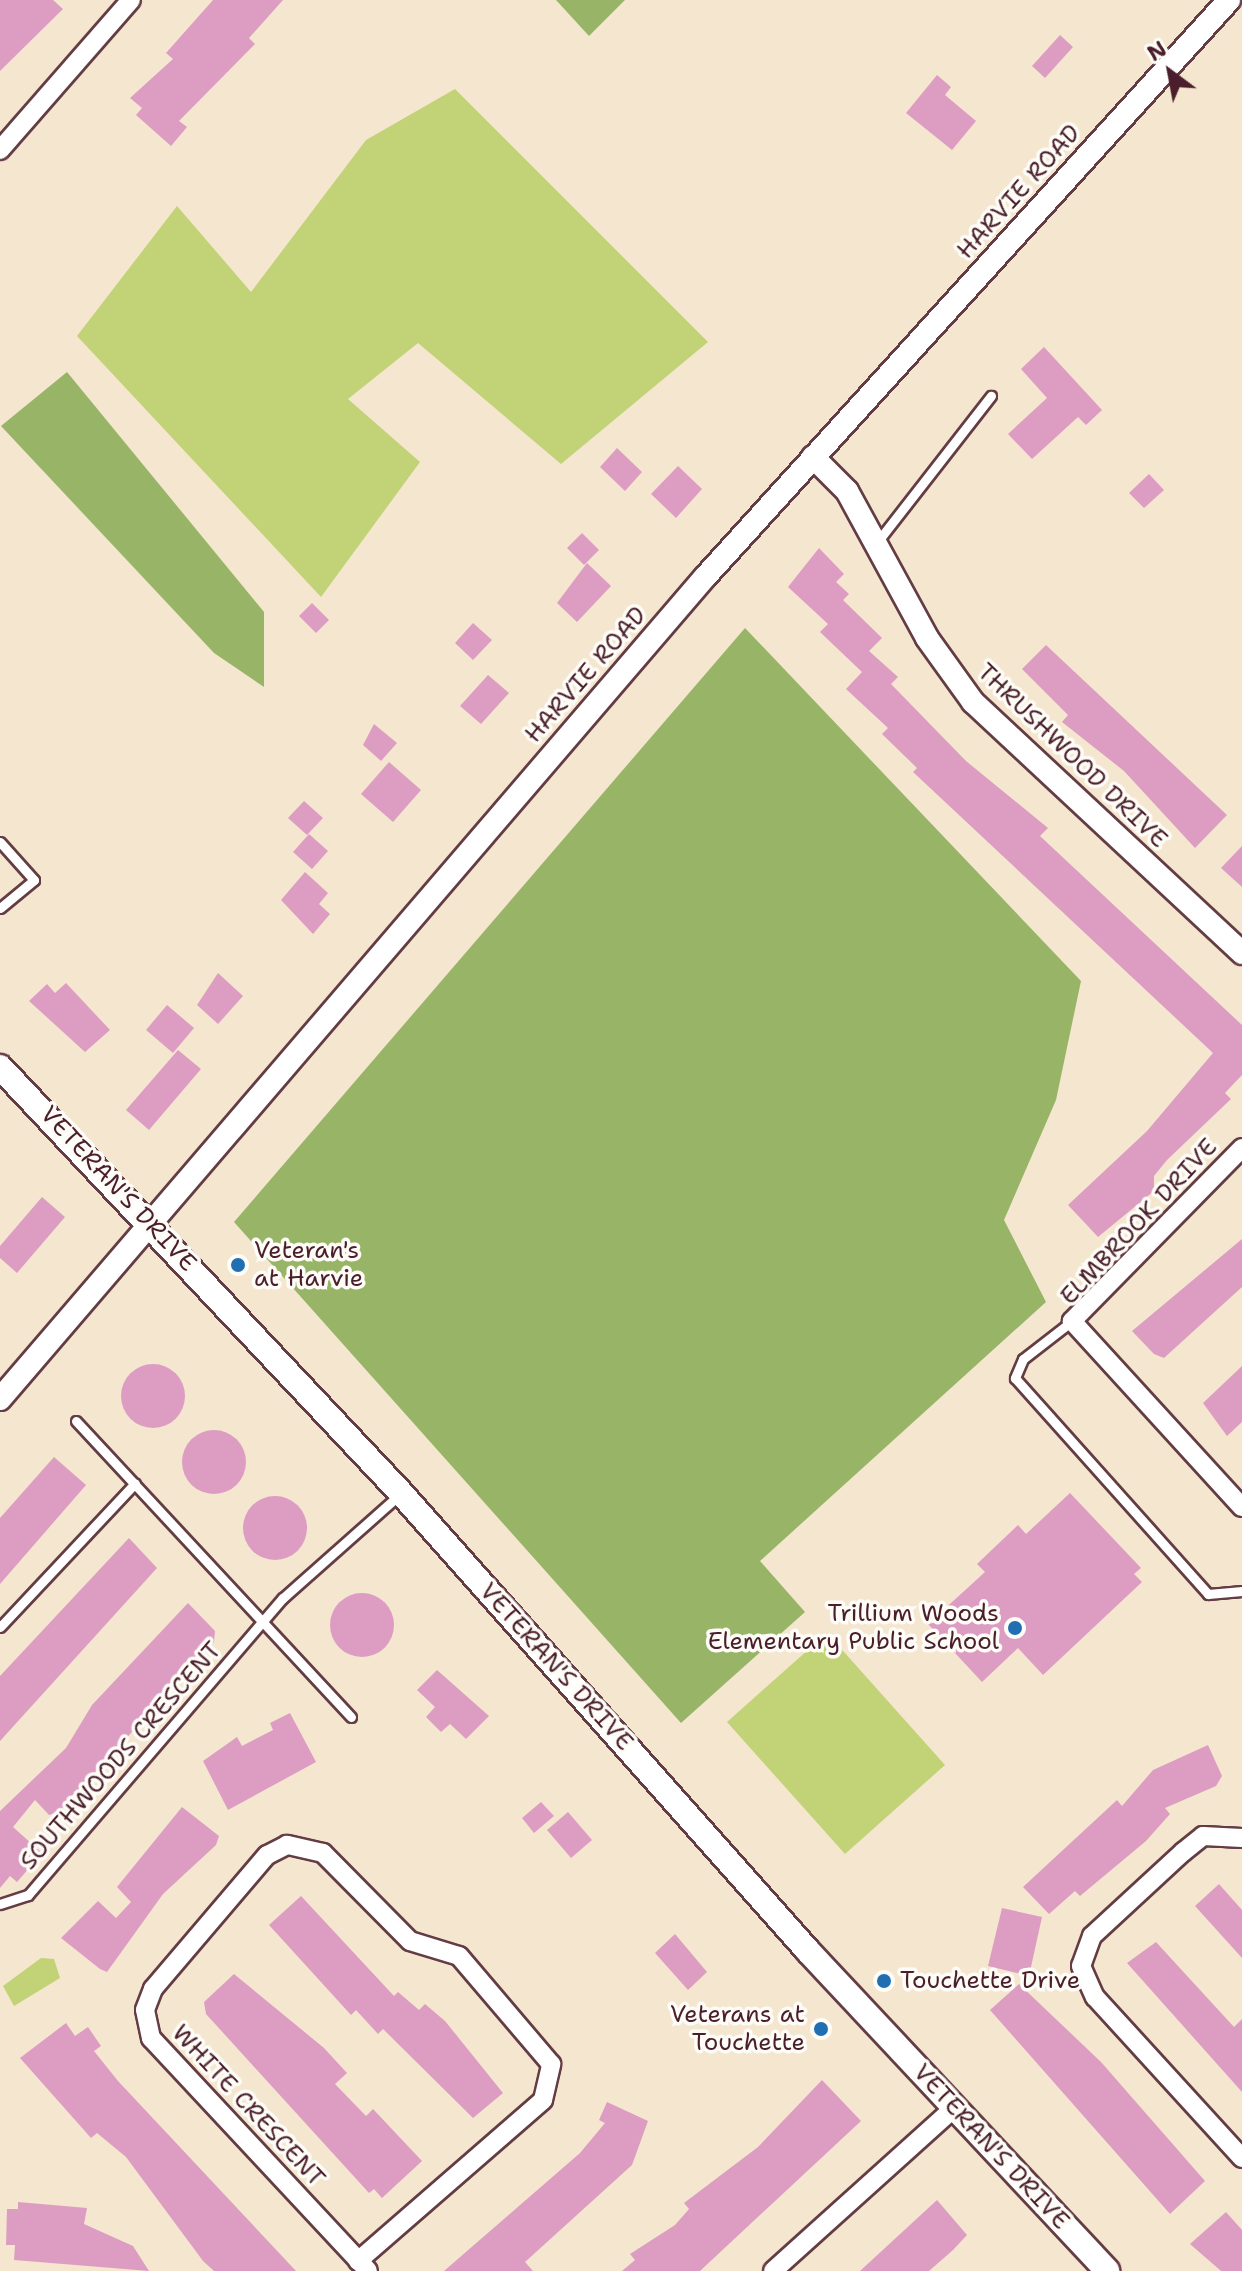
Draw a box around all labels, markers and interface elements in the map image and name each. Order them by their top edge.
north arrow [1130,32,1210,112]
text: N [1142,34,1172,68]
street label: HARVIE ROAD [951,119,1087,265]
street label: HARVIE ROAD [519,601,653,749]
street label: THRUSHWOOD DRIVE [971,658,1173,854]
street label: VETERAN'S DRIVE [34,1100,202,1278]
street label: ELMBROOK DRIVE [1055,1133,1223,1311]
place label: Veteran's at Harvie [254,1237,363,1293]
marker: Veteran's at Harvie [229,1256,247,1274]
street label: VETERAN'S DRIVE [473,1577,639,1757]
place label: Trillium Woods Elementary Public School [708,1600,999,1656]
marker: Trillium Woods Elementary Public School [1006,1619,1024,1637]
street label: SOUTHWOODS CRESCENT [14,1636,228,1876]
place label: Touchette Drive [900,1967,1080,1995]
marker: Touchette Drive [875,1972,893,1990]
place label: Veterans at Touchette [670,2001,805,2057]
street label: WHITE CRESCENT [166,2019,330,2193]
marker: Veterans at Touchette [812,2020,830,2038]
street label: VETERAN'S DRIVE [907,2058,1075,2236]

